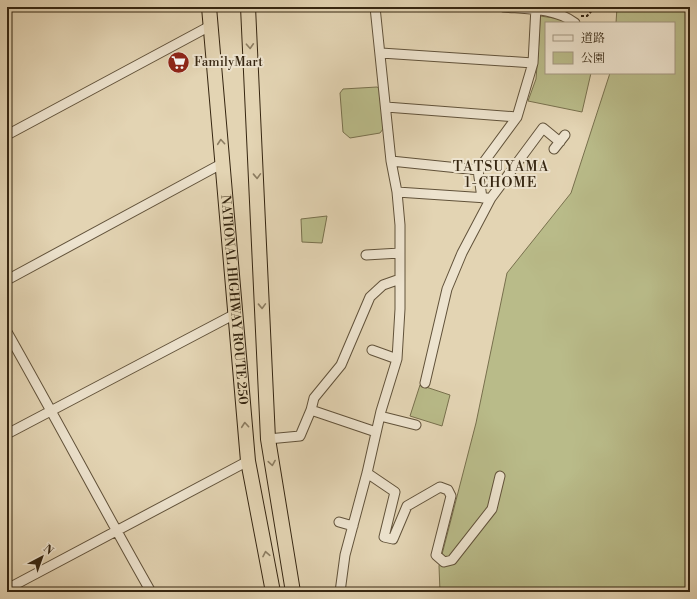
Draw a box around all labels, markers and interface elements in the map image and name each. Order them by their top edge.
legend [545,22,675,74]
text: 道路 [581,31,605,46]
one-way arrow [246,43,255,49]
supermarket icon: FamilyMart [166,49,192,75]
text: 公園 [581,51,605,66]
place label: FamilyMart [194,54,263,70]
one-way arrow [217,139,226,145]
district label: TATSUYAMA 1-CHOME [453,158,549,192]
one-way arrow [253,173,261,179]
street label: NATIONAL HIGHWAY ROUTE 250 [217,194,251,406]
one-way arrow [258,303,267,309]
one-way arrow [241,422,250,428]
one-way arrow [267,460,276,466]
north arrow [22,537,62,577]
text: N [40,542,56,559]
one-way arrow [262,551,270,557]

